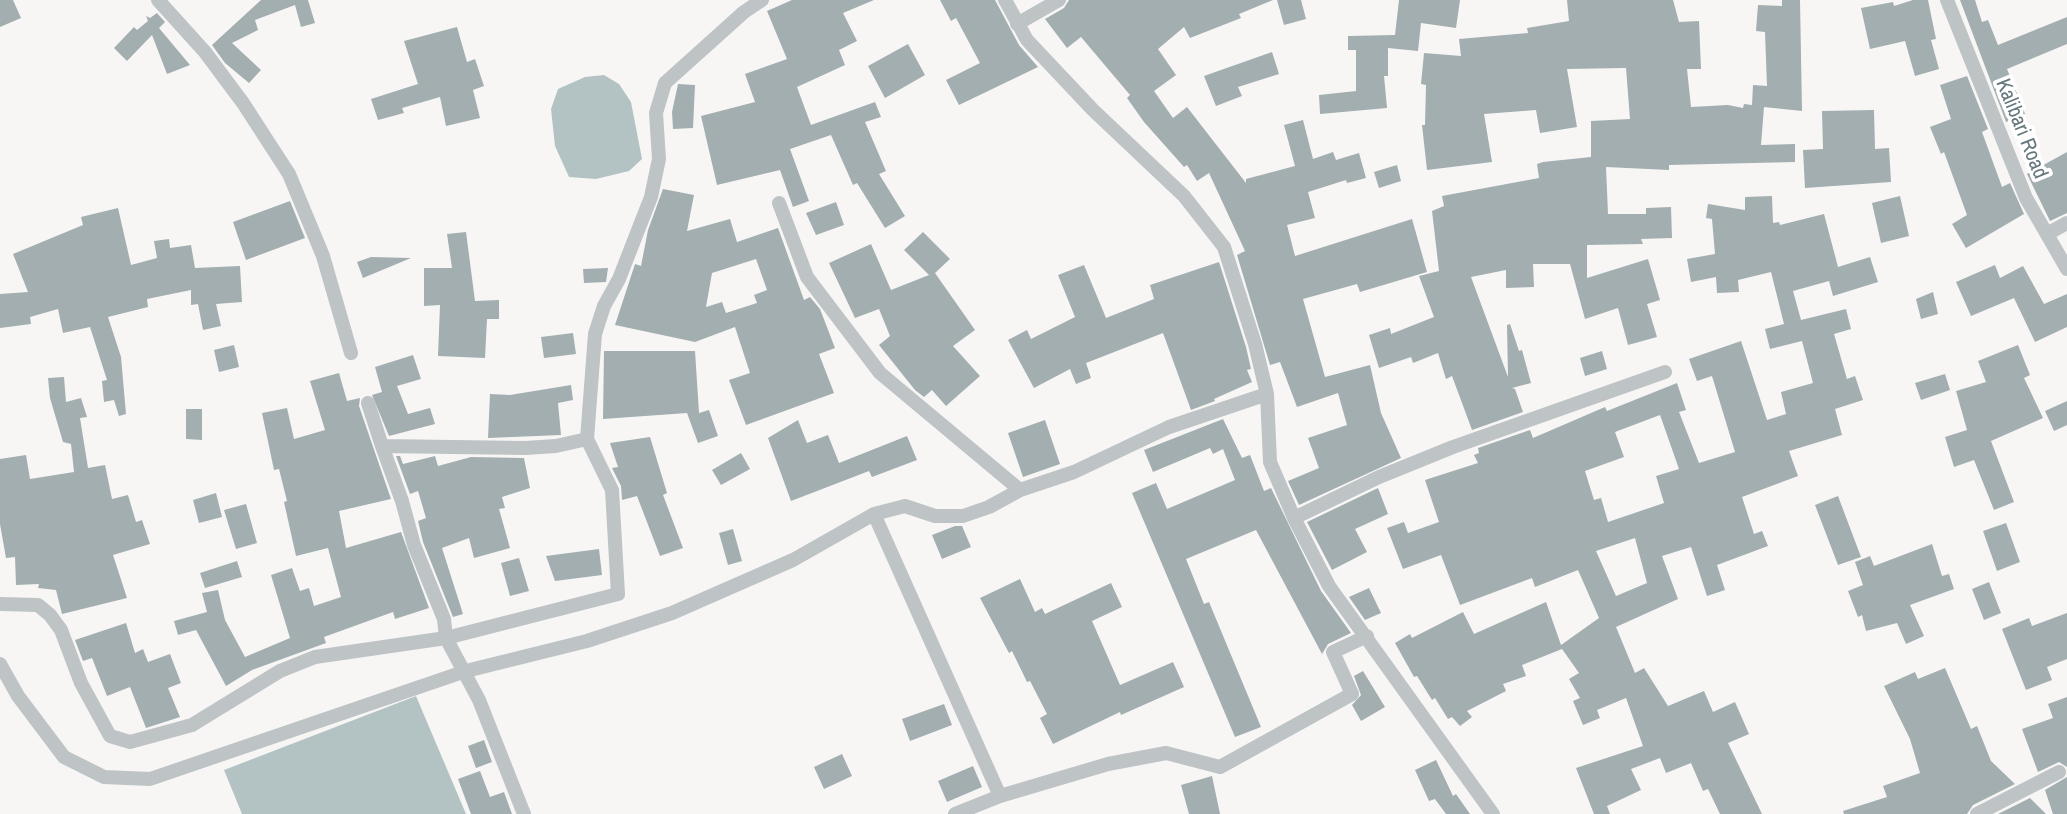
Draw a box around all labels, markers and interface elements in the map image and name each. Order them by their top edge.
street label: Kalibari Road [1990,75,2052,183]

